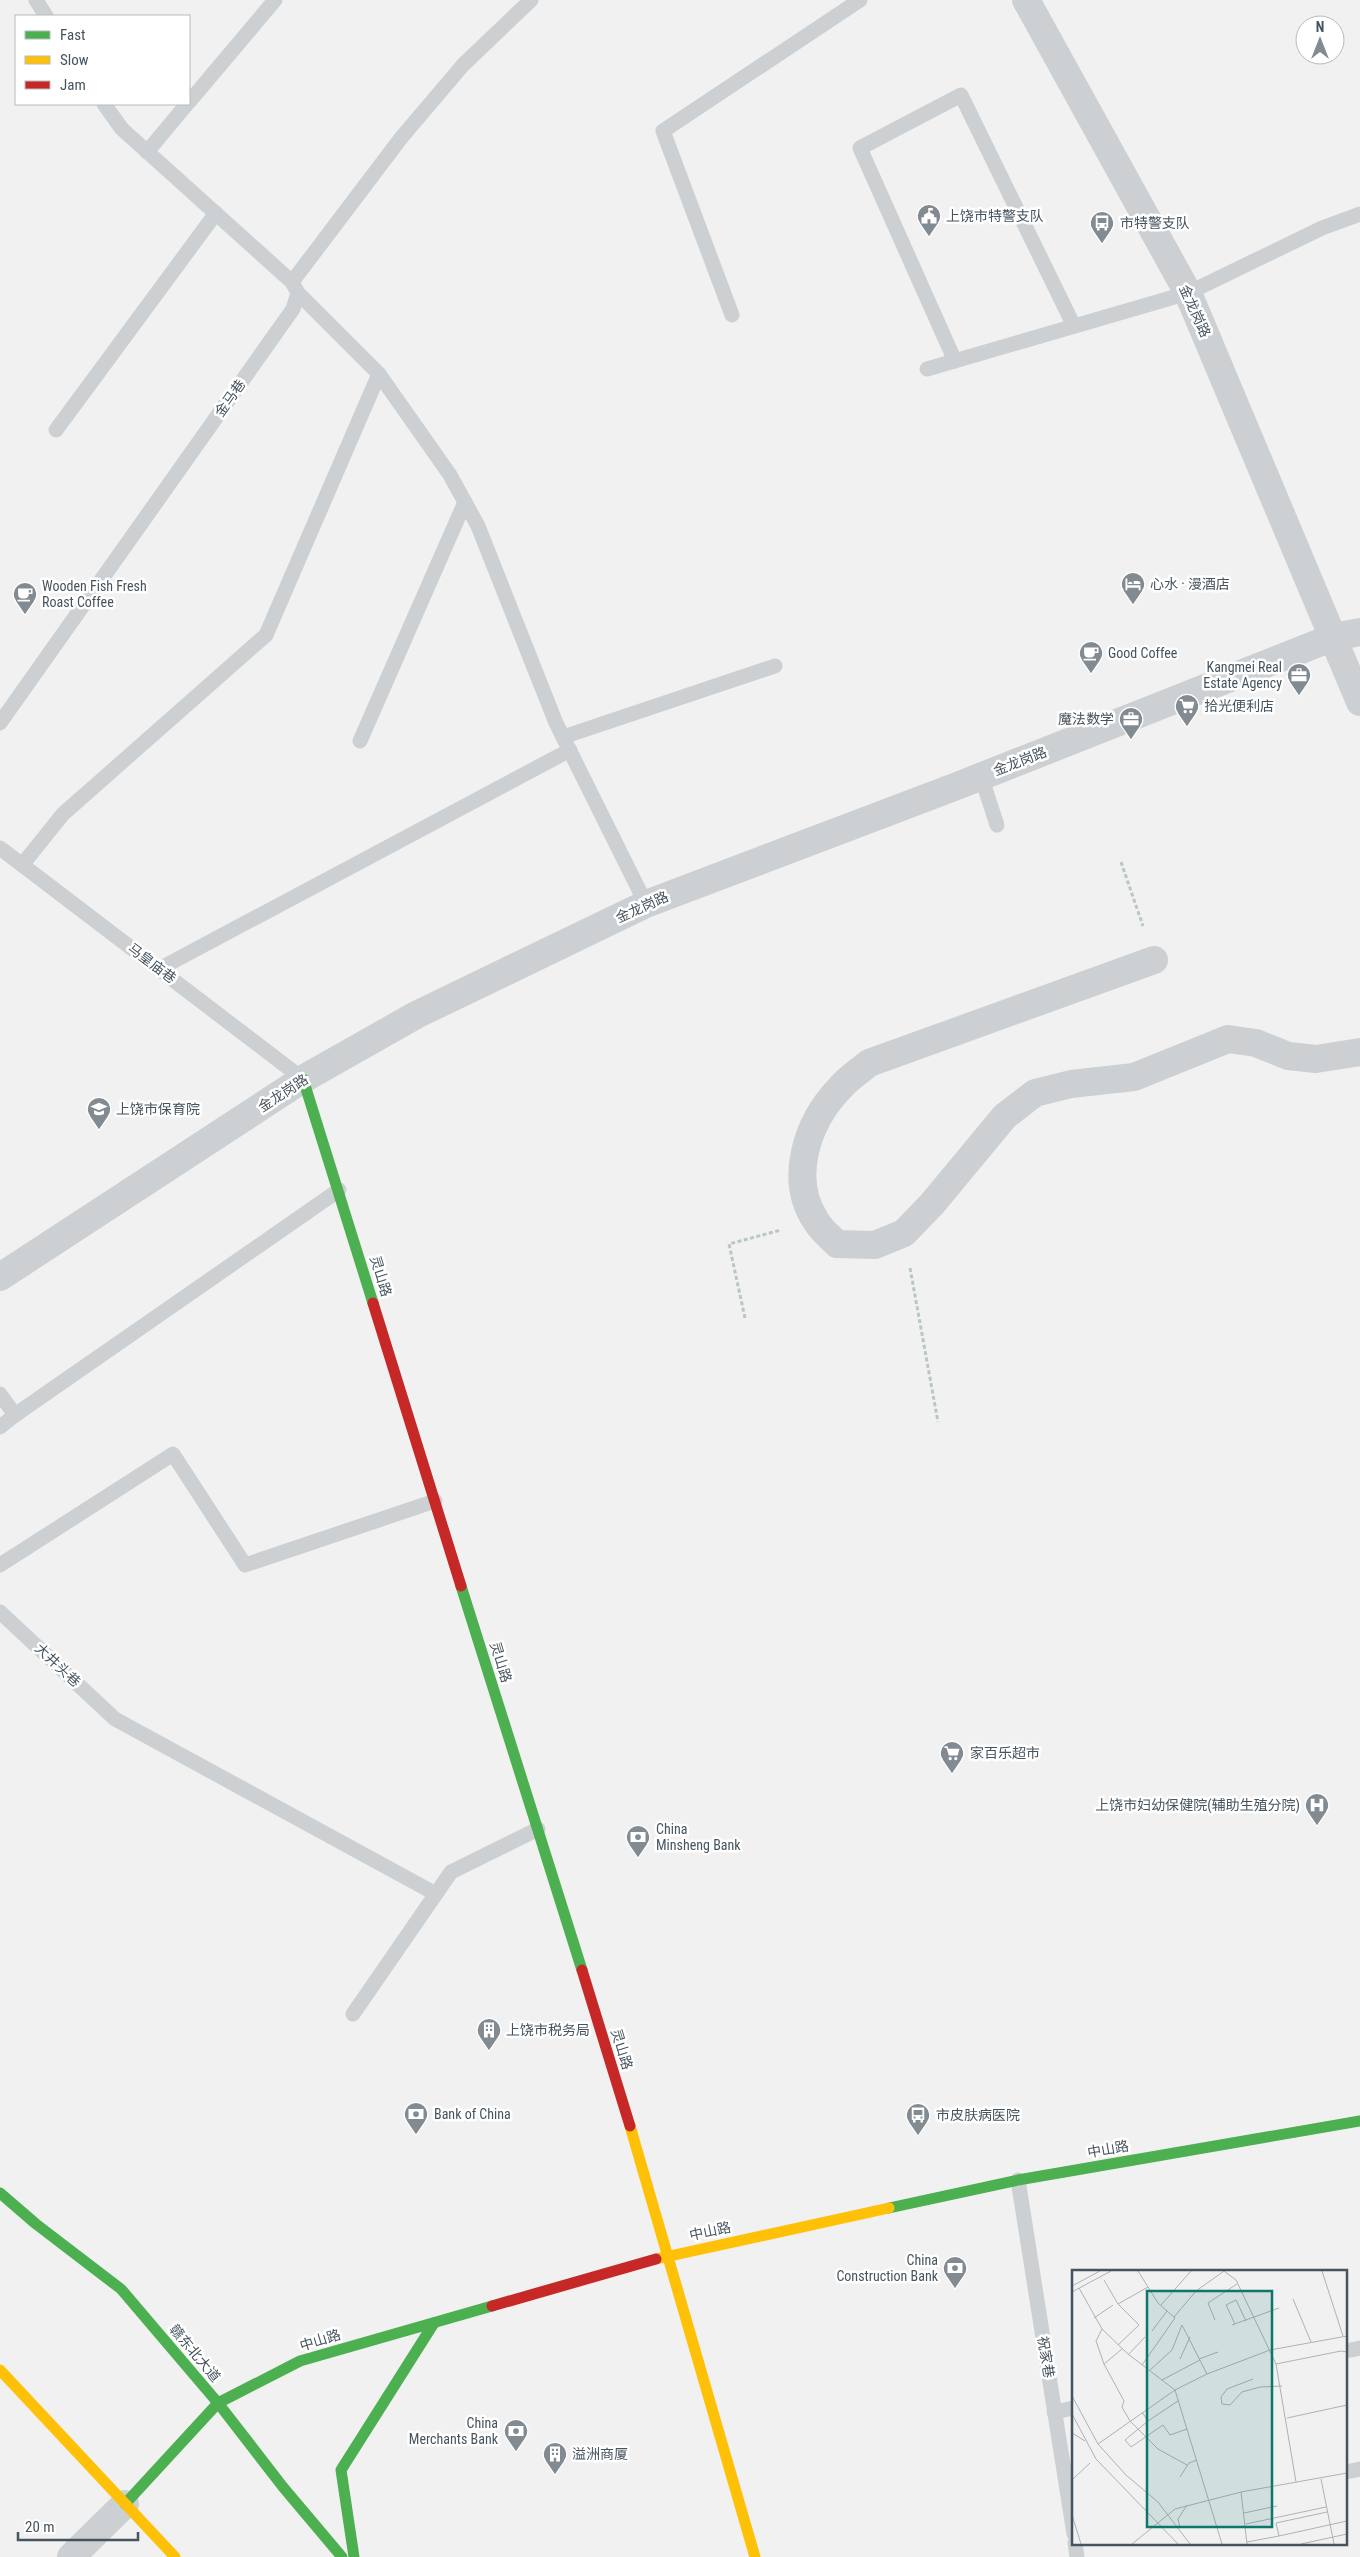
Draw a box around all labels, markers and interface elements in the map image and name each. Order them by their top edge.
legend [15,15,190,105]
north arrow [1295,15,1345,65]
text: N [1316,19,1324,35]
text: Fast [60,26,85,44]
text: Slow [60,51,89,69]
text: Jam [60,76,86,94]
public building icon: 上饶市特警支队 [916,203,942,237]
place label: 上饶市特警支队 [946,208,1044,224]
bus stop icon: 市特警支队 [1089,210,1115,244]
place label: 市特警支队 [1120,215,1190,231]
street label: 金龙岗路 [1176,282,1214,340]
street label: 金马巷 [211,376,249,420]
hotel icon: 心水 · 漫酒店 [1120,571,1146,605]
place label: 心水 · 漫酒店 [1150,576,1230,592]
place label: Wooden Fish Fresh Roast Coffee [42,578,147,610]
cafe icon: Wooden Fish Fresh Roast Coffee [12,581,38,615]
cafe icon: Good Coffee [1078,640,1104,674]
place label: Good Coffee [1108,645,1178,661]
place label: Kangmei Real Estate Agency [1203,659,1282,691]
office icon: Kangmei Real Estate Agency [1286,662,1312,696]
supermarket icon: 拾光便利店 [1174,693,1200,727]
place label: 拾光便利店 [1204,698,1274,714]
office icon: 魔法数学 [1118,706,1144,740]
place label: 魔法数学 [1058,711,1114,727]
street label: 金龙岗路 [991,743,1049,779]
street label: 金龙岗路 [613,888,671,926]
street label: 马皇庙巷 [125,940,179,986]
street label: 金龙岗路 [255,1071,311,1115]
school or university icon: 上饶市保育院 [86,1096,112,1130]
place label: 上饶市保育院 [116,1101,200,1117]
street label: 灵山路 [367,1254,395,1298]
street label: 大井头巷 [32,1640,84,1690]
street label: 灵山路 [487,1640,515,1684]
supermarket icon: 家百乐超市 [939,1740,965,1774]
place label: 家百乐超市 [970,1745,1040,1761]
hospital icon: 上饶市妇幼保健院(辅助生殖分院) [1304,1792,1330,1826]
place label: 上饶市妇幼保健院(辅助生殖分院) [1095,1797,1300,1814]
place label: China Minsheng Bank [656,1821,741,1853]
bank icon: China Minsheng Bank [625,1824,651,1858]
building icon: 上饶市税务局 [476,2017,502,2051]
place label: 上饶市税务局 [506,2022,590,2038]
street label: 灵山路 [608,2027,636,2071]
bank icon: Bank of China [403,2101,429,2135]
bus stop icon: 市皮肤病医院 [905,2102,931,2136]
place label: Bank of China [434,2106,511,2122]
place label: 市皮肤病医院 [936,2107,1020,2123]
street label: 中山路 [1086,2137,1130,2161]
street label: 中山路 [688,2219,732,2243]
place label: China Construction Bank [836,2252,939,2284]
bank icon: China Construction Bank [942,2255,968,2289]
inset map [1072,2270,1348,2544]
street label: 赣东北大道 [166,2321,224,2385]
street label: 中山路 [298,2326,342,2354]
street label: 祝家巷 [1035,2335,1057,2379]
place label: China Merchants Bank [409,2415,499,2447]
bank icon: China Merchants Bank [503,2418,529,2452]
building icon: 溢洲商厦 [542,2441,568,2475]
place label: 溢洲商厦 [572,2446,628,2462]
scale bar [18,2510,138,2542]
text: 20 m [25,2518,55,2536]

